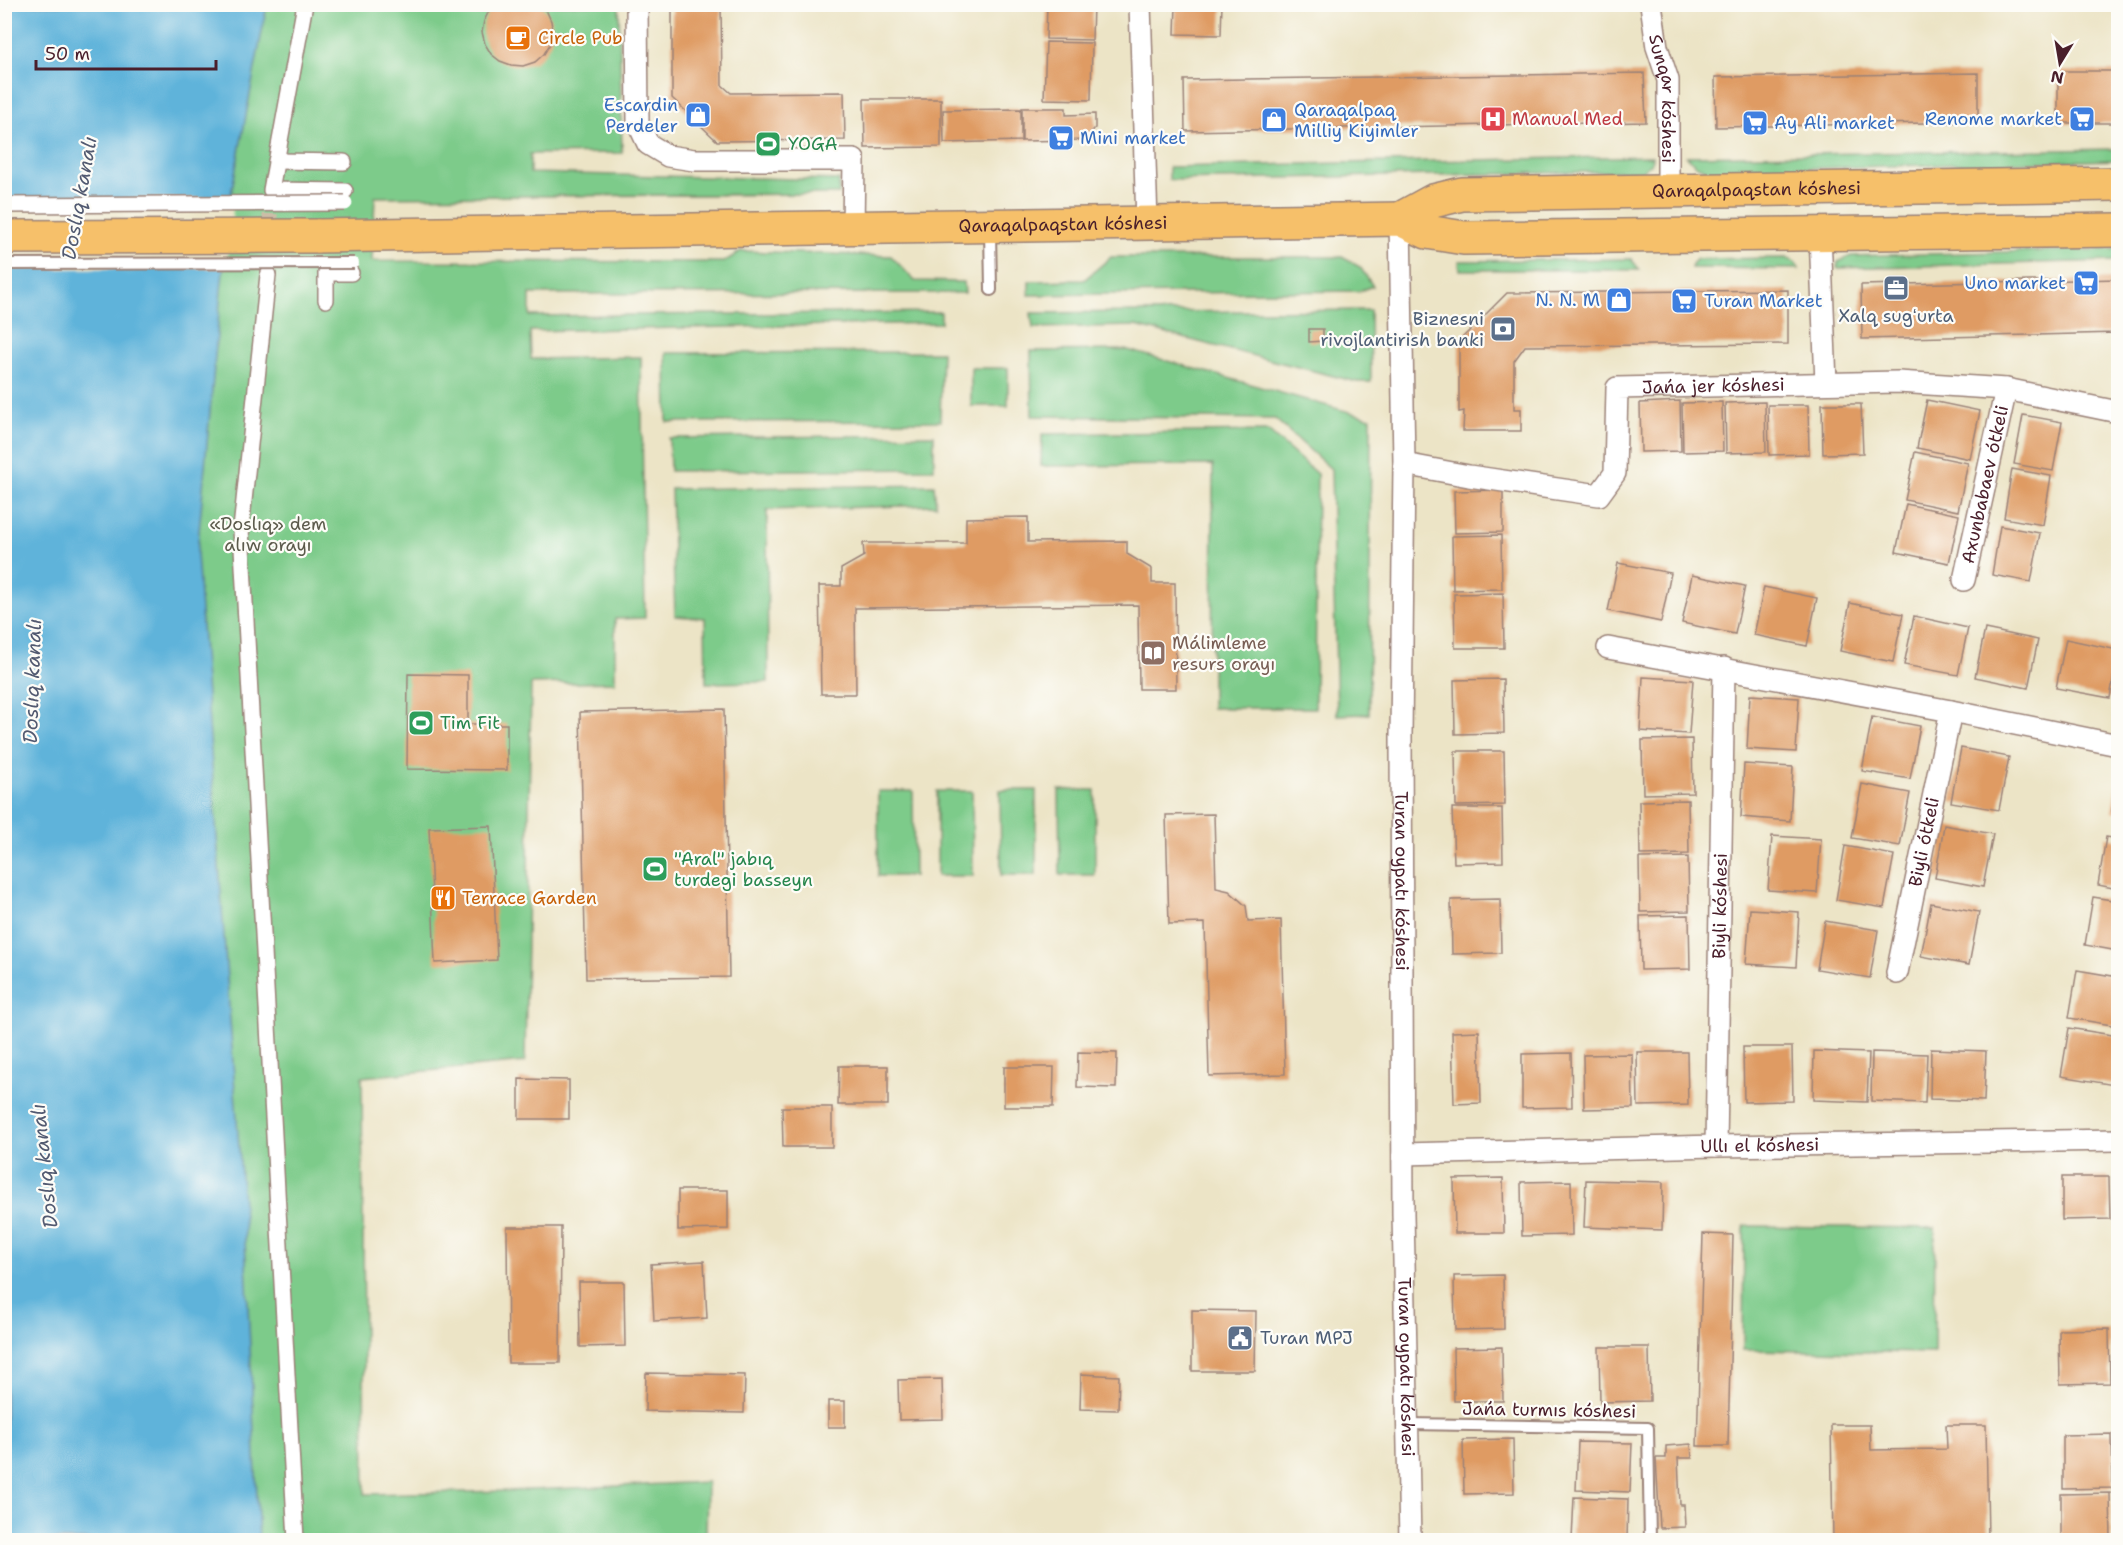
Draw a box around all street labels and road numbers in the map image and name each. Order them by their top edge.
street label: Sunqar kóshesi [1643,33,1681,163]
street label: Qaraqalpaqstan kóshesi [1652,176,1861,203]
street label: Qaraqalpaqstan kóshesi [958,211,1168,238]
street label: Jańa jer kóshesi [1642,372,1785,399]
street label: Axunbabaev ótkeli [1956,403,2014,566]
street label: Turan oypatı kóshesi [1389,791,1414,971]
street label: Biyli ótkeli [1903,795,1945,889]
street label: Biyli kóshesi [1707,853,1733,959]
street label: Ullı el kóshesi [1700,1132,1820,1158]
street label: Turan oypatı kóshesi [1392,1277,1420,1457]
street label: Jańa turmıs kóshesi [1462,1396,1636,1424]

